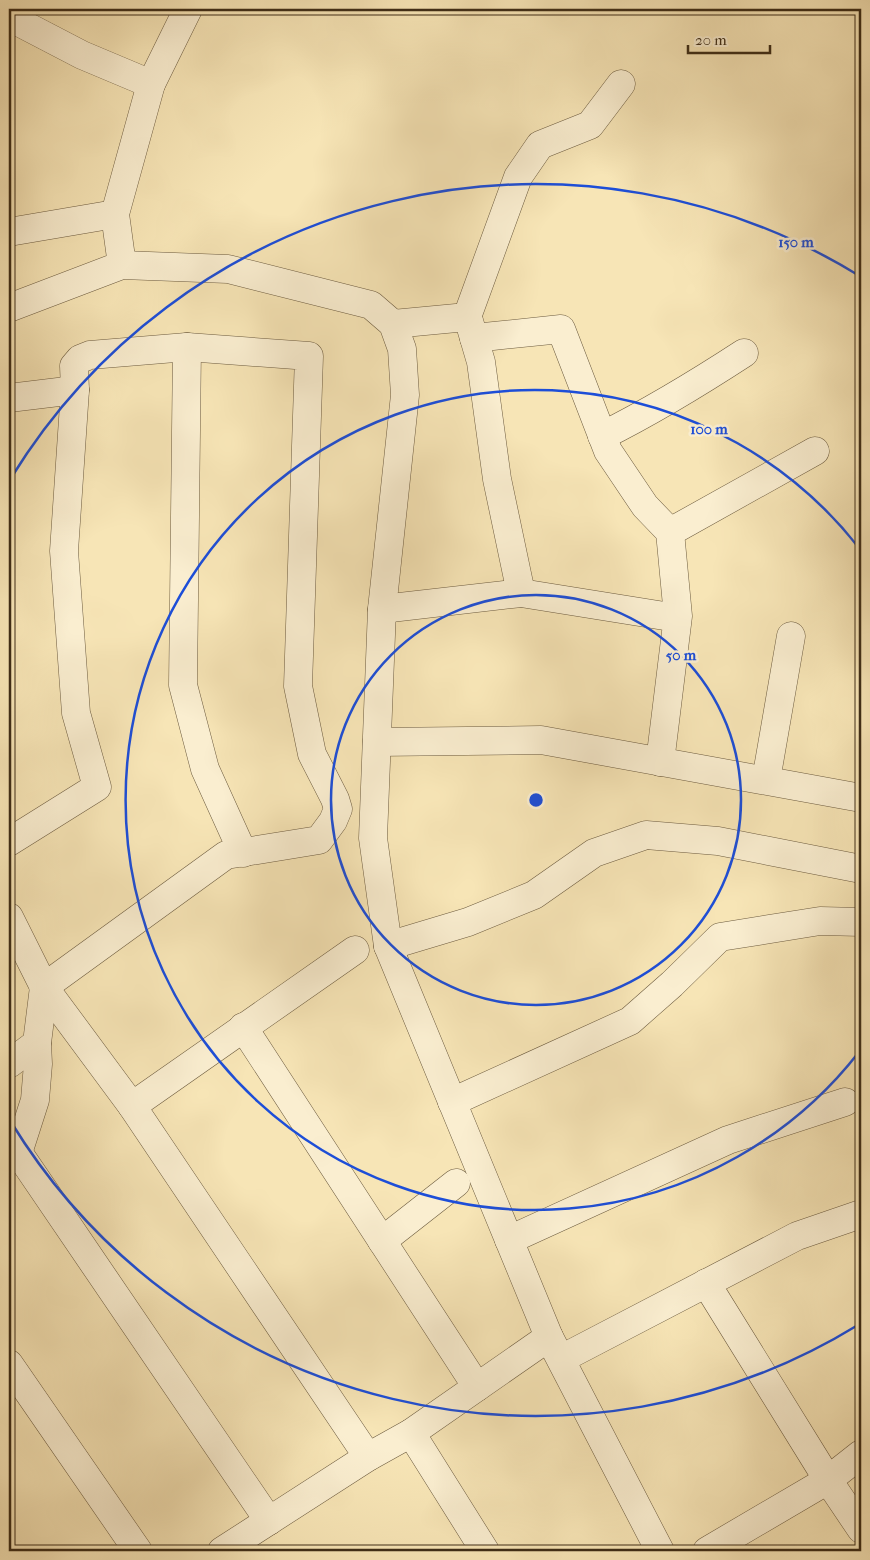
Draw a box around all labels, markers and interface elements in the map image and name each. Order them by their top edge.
scale bar [688,22,770,54]
text: 20 m [695,31,727,49]
text: 150 m [778,233,814,251]
text: 100 m [690,420,728,438]
text: 50 m [666,646,697,664]
centre of rings [527,791,545,809]

